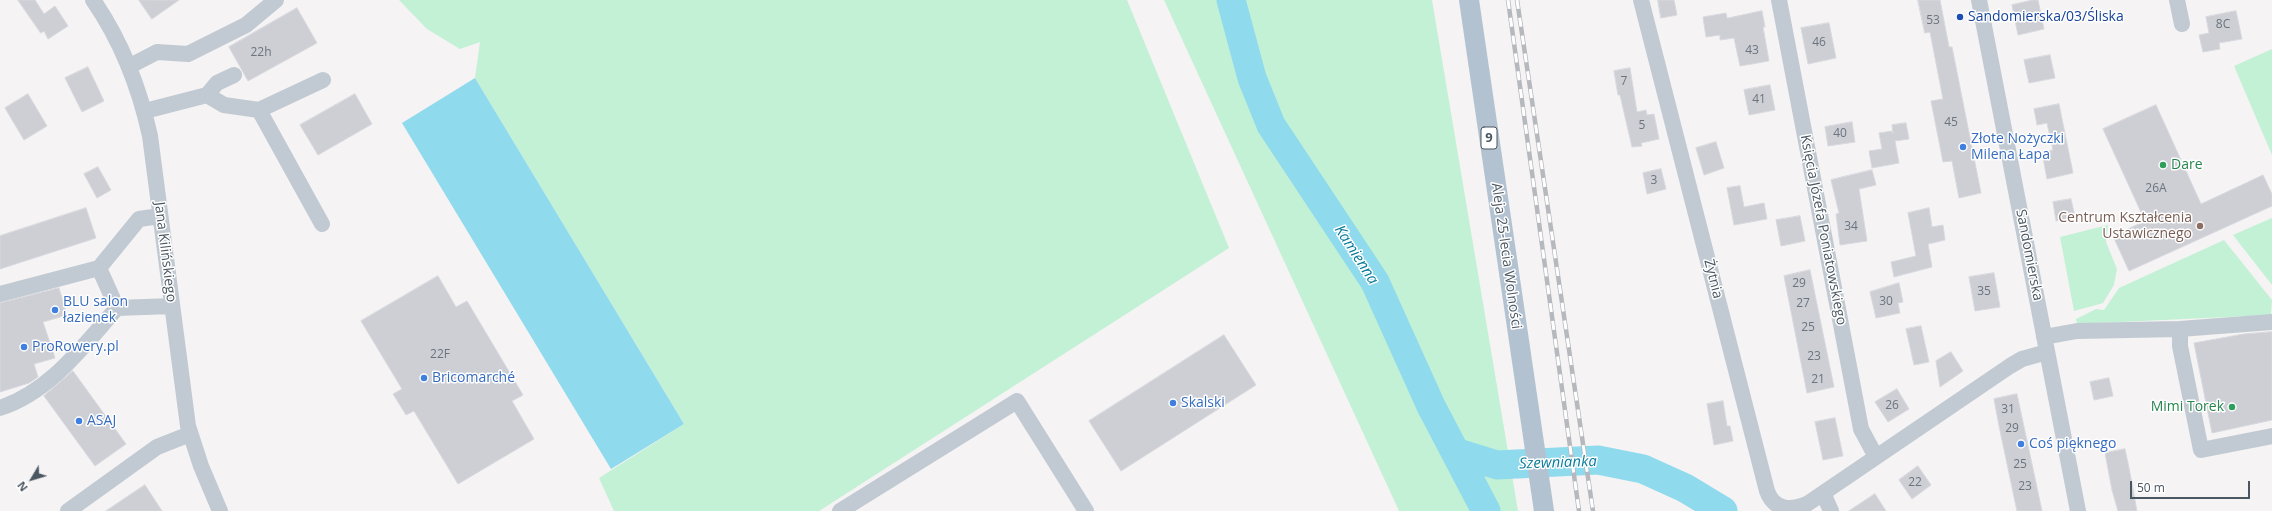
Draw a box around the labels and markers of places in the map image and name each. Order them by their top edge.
place label: Sandomierska/03/Śliska [1968,9,2124,25]
marker: Sandomierska/03/Śliska [1955,12,1965,22]
place label: Złote Nożyczki Milena Łapa [1971,131,2064,164]
marker: Złote Nożyczki Milena Łapa [1958,142,1968,152]
place label: Dare [2171,157,2203,173]
marker: Dare [2158,160,2168,170]
place label: Centrum Kształcenia Ustawicznego [2058,210,2192,242]
marker: Centrum Kształcenia Ustawicznego [2195,221,2205,231]
place label: BLU salon łazienek [63,294,128,326]
marker: BLU salon łazienek [50,305,60,315]
place label: ProRowery.pl [32,339,119,355]
marker: ProRowery.pl [19,342,29,352]
place label: Bricomarché [432,370,515,386]
marker: Bricomarché [419,373,429,383]
place label: Skalski [1181,395,1225,411]
marker: Skalski [1168,398,1178,408]
place label: Mimi Torek [2151,399,2224,415]
marker: Mimi Torek [2227,402,2237,412]
place label: ASAJ [87,413,116,429]
marker: ASAJ [74,416,84,426]
place label: Coś pięknego [2029,436,2116,452]
marker: Coś pięknego [2016,439,2026,449]

